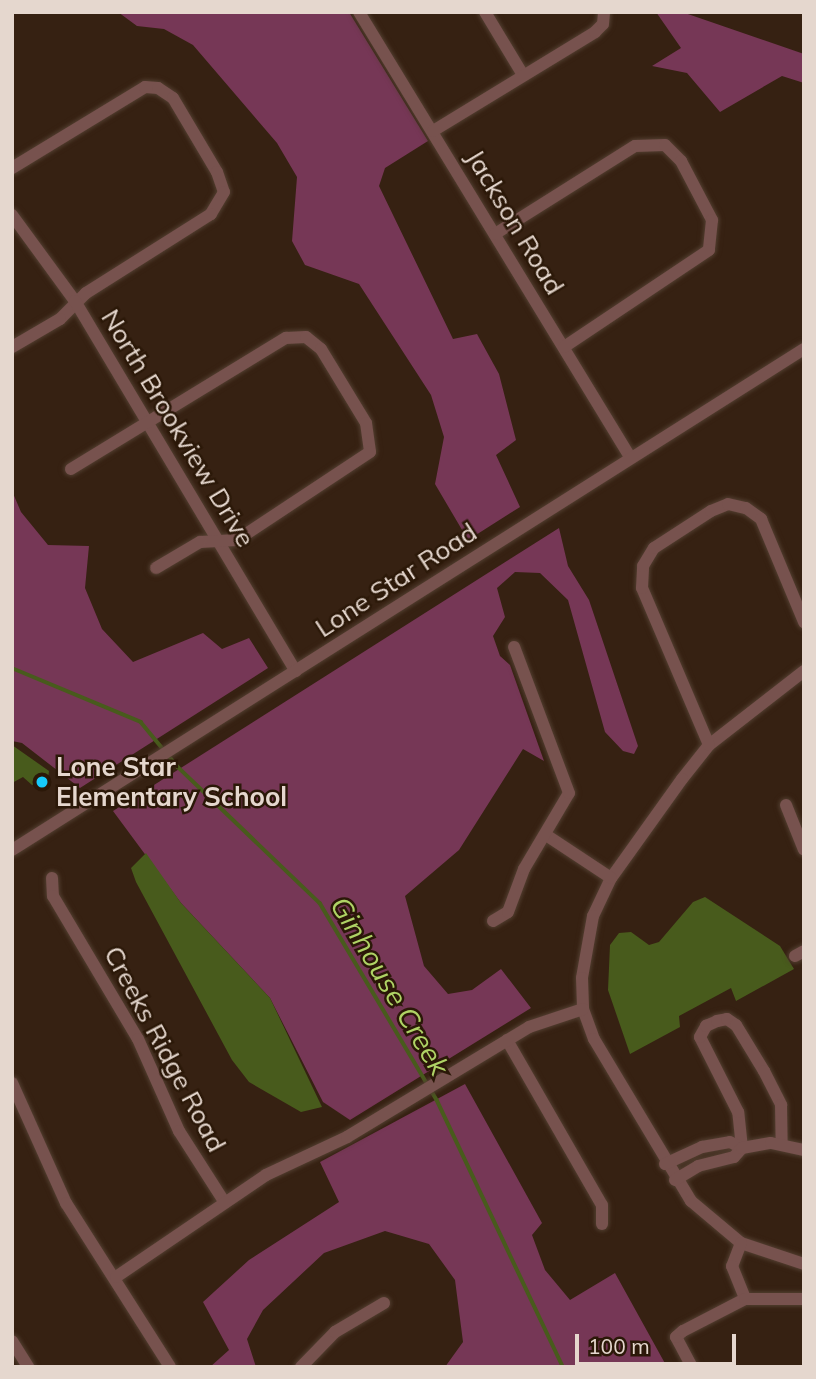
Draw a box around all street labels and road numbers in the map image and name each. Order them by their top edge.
street label: Jackson Road [459,144,571,300]
street label: North Brookview Drive [95,304,261,552]
street label: Lone Star Road [310,516,482,644]
street label: Creeks Ridge Road [98,941,232,1157]

